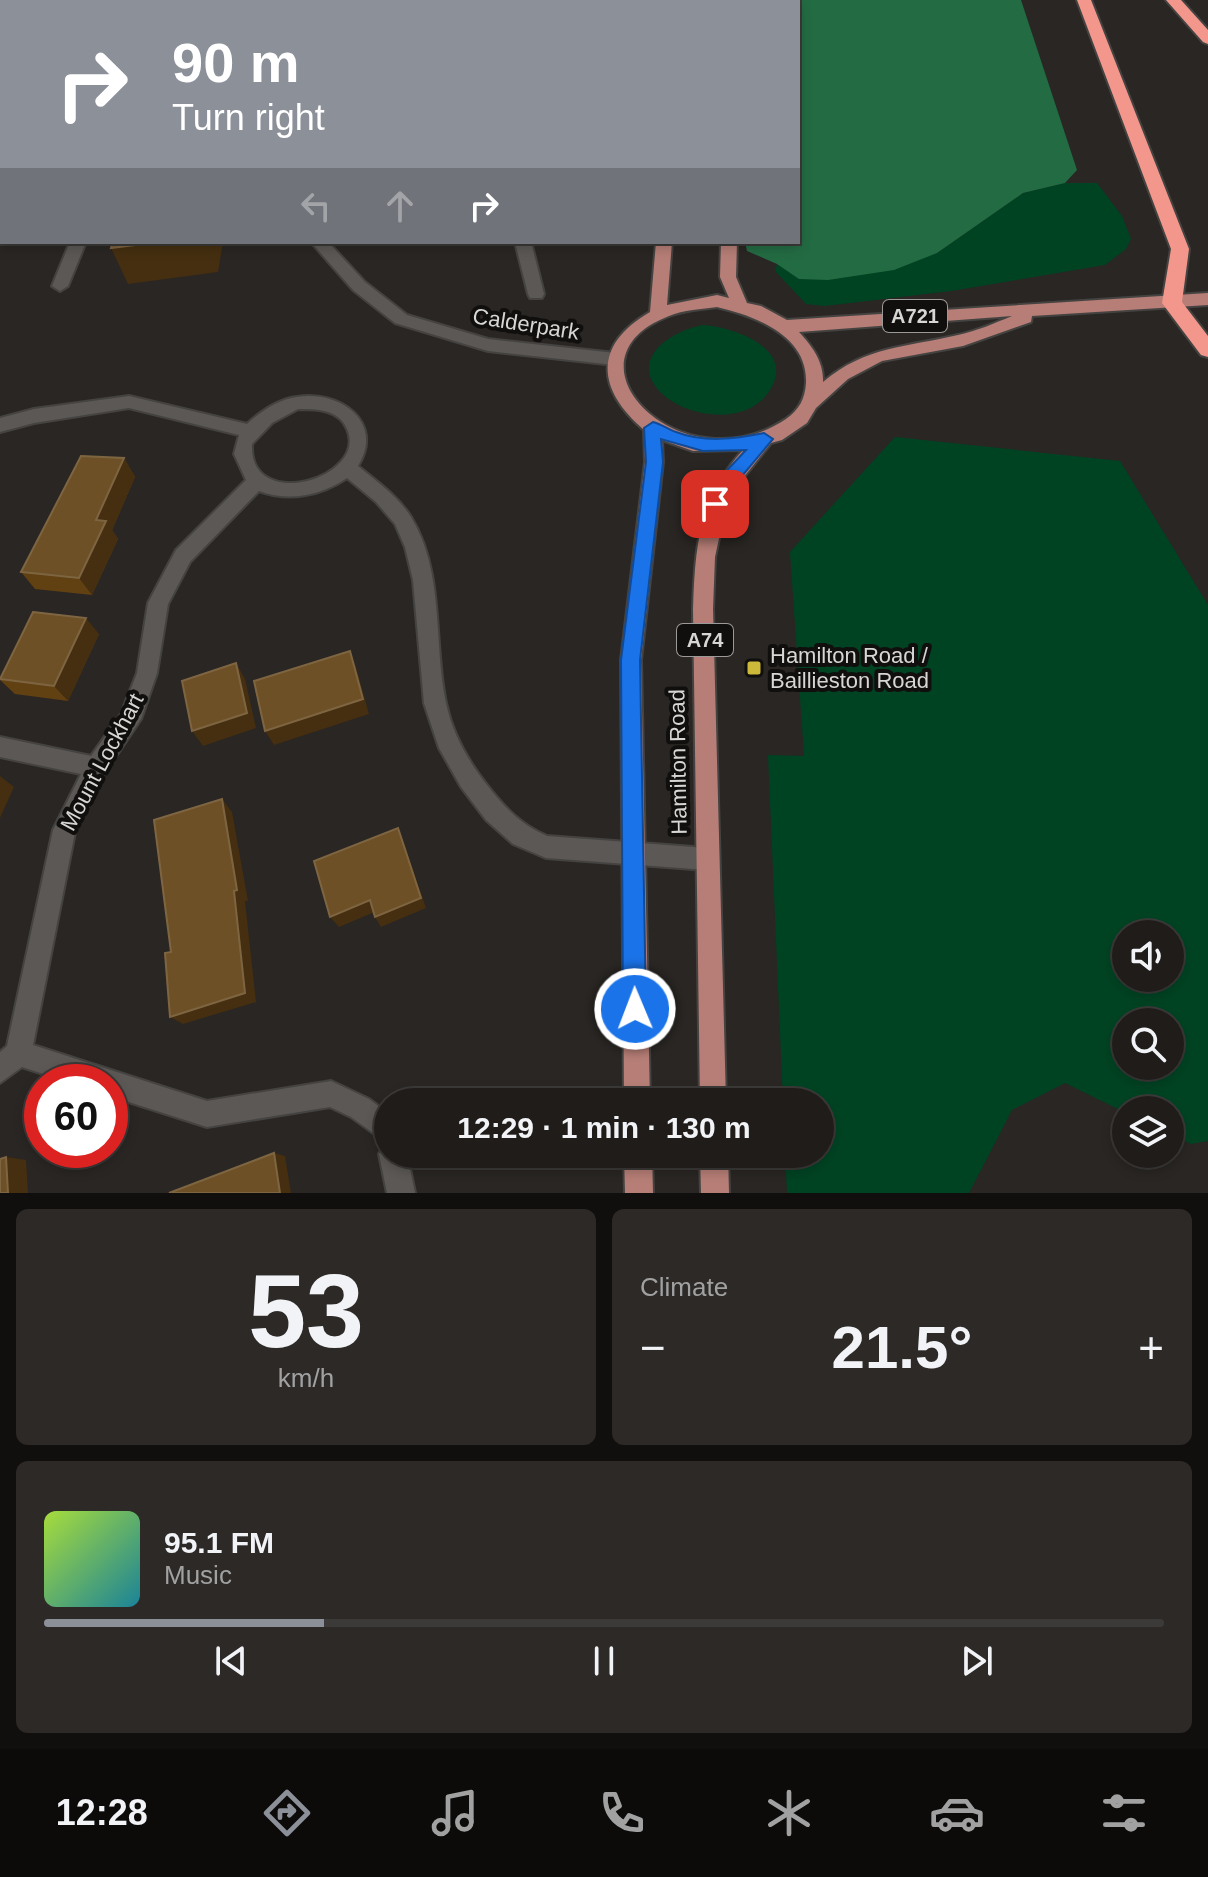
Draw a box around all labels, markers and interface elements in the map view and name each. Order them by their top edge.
text: 90 m [172,31,300,94]
icon: right [40,32,144,136]
text: Turn right [172,97,325,138]
icon: left [294,184,338,228]
icon: ahead [378,184,422,228]
icon: right [462,184,506,228]
road number: A721 [883,300,947,332]
street label: Calderpark [471,303,582,345]
pin [681,470,749,538]
icon: arrive [693,482,737,526]
road number: A74 [677,624,733,656]
place label: Hamilton Road / Baillieston Road [770,643,929,693]
marker: Hamilton Road / Baillieston Road [745,659,763,677]
street label: Mount Lockhart [55,689,149,835]
street label: Hamilton Road [664,689,692,835]
map controls [1112,920,1184,1168]
button: sound [1112,920,1184,992]
position arrow [593,967,677,1051]
button: search [1112,1008,1184,1080]
speed limit sign: 60 [24,1064,128,1168]
button: layers [1112,1096,1184,1168]
text: 12:29 · 1 min · 130 m [457,1111,751,1144]
text: 53 [248,1253,364,1369]
text: Climate [640,1272,728,1302]
text: 21.5° [832,1314,972,1381]
text: − [640,1323,666,1372]
text: + [1138,1323,1164,1372]
text: km/h [278,1363,334,1393]
text: 95.1 FM [164,1526,274,1559]
text: Music [164,1560,232,1590]
icon: previous [209,1639,253,1683]
icon: pause [582,1639,626,1683]
icon: next [955,1639,999,1683]
icon: directions [259,1785,315,1841]
icon: music [427,1785,483,1841]
icon: phone [594,1785,650,1841]
icon: climate [761,1785,817,1841]
icon: car [929,1785,985,1841]
icon: filters [1096,1785,1152,1841]
text: 12:28 [56,1792,148,1833]

